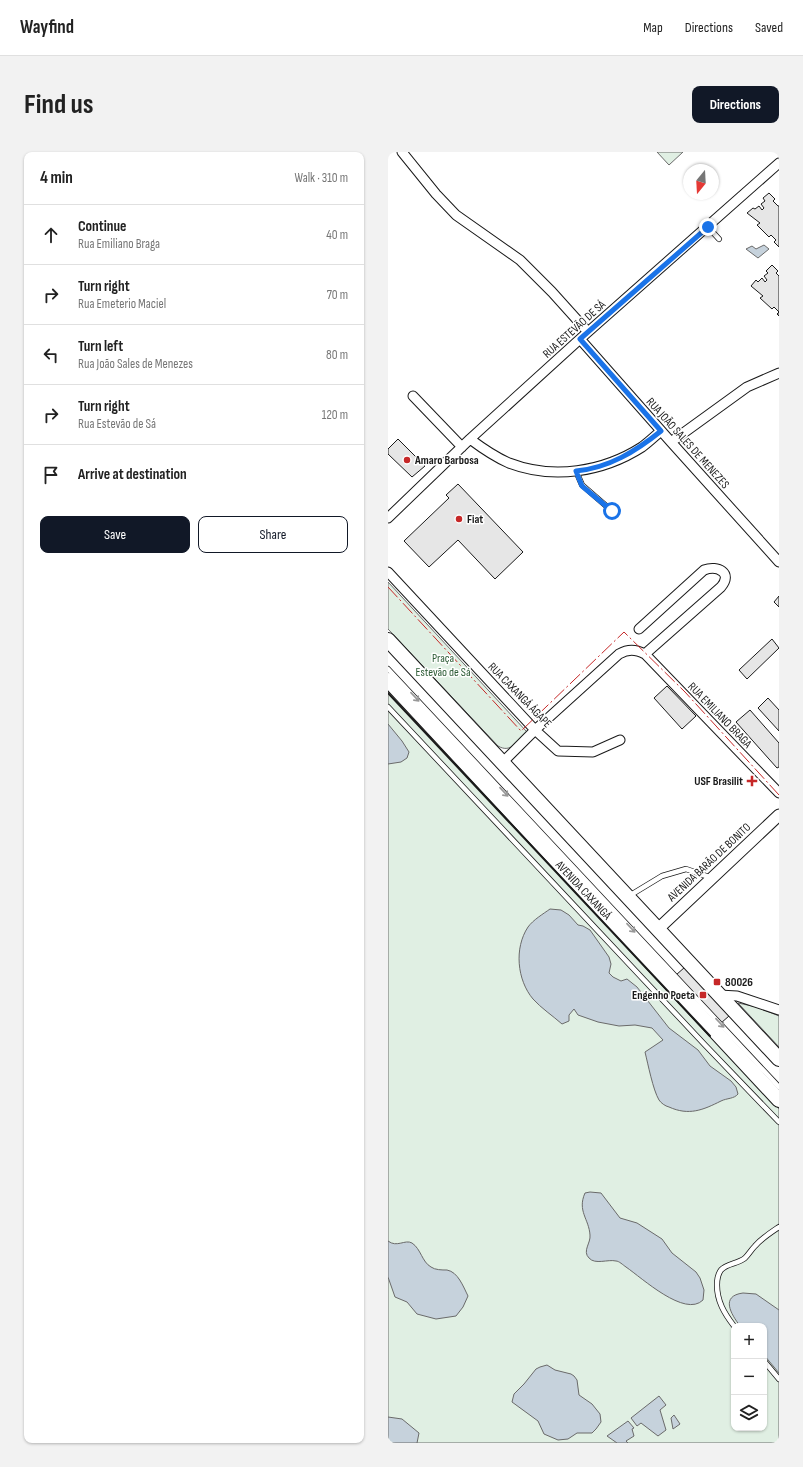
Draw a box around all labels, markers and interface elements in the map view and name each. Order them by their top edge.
text: Wayfind [20,16,74,39]
text: Map [643,19,663,36]
text: Directions [685,19,733,36]
text: Saved [755,19,783,36]
button: Directions [692,86,779,123]
text: Find us [24,88,93,121]
north arrow [683,164,719,200]
text: 4 min [40,168,73,188]
text: Walk · 310 m [295,170,348,186]
text: Continue [78,217,127,236]
route end [699,218,717,236]
icon: ahead [40,224,62,246]
text: 40 m [326,227,348,243]
text: Rua Emiliano Braga [78,236,160,252]
text: Turn right [78,277,130,296]
icon: right [40,284,62,306]
text: 70 m [327,287,348,303]
text: Rua Emeterio Maciel [78,296,166,312]
street label: RUA ESTEVÃO DE SÁ [540,297,609,361]
text: Turn left [78,337,123,356]
icon: left [40,344,62,366]
text: 80 m [326,347,348,363]
text: Rua João Sales de Menezes [78,356,193,372]
street label: RUA JOÃO SALES DE MENEZES [643,395,732,492]
text: Turn right [78,397,130,416]
icon: right [40,404,62,426]
text: 120 m [322,407,348,423]
text: Rua Estevão de Sá [78,416,156,432]
place label: Amaro Barbosa [414,453,479,468]
marker: Amaro Barbosa [402,455,412,465]
icon: arrive [40,464,62,486]
text: Arrive at destination [78,465,187,484]
route start [603,502,621,520]
place label: Fiat [467,512,483,527]
marker: Fiat [454,514,464,524]
button: Save [40,516,190,553]
button: Share [198,516,348,553]
park label: Praça Estevão de Sá [415,651,471,680]
street label: RUA CAXANGÁ ÁGAPE [485,660,555,731]
street label: RUA EMILIANO BRAGA [684,679,755,752]
one-way arrow [410,692,420,702]
place label: USF Brasilit [694,774,743,789]
marker: USF Brasilit [746,775,758,787]
one-way arrow [499,787,509,797]
street label: AVENIDA BARÃO DE BONITO [664,820,754,905]
street label: AVENIDA CAXANGÁ [551,857,615,924]
one-way arrow [626,923,636,933]
place label: 80026 [725,975,753,990]
marker: 80026 [712,977,722,987]
place label: Engenho Poeta [632,988,695,1003]
marker: Engenho Poeta [698,990,708,1000]
one-way arrow [715,1018,724,1028]
map controls [731,1323,767,1431]
button: + [731,1323,767,1359]
button: − [731,1359,767,1395]
button: layers [731,1395,767,1431]

